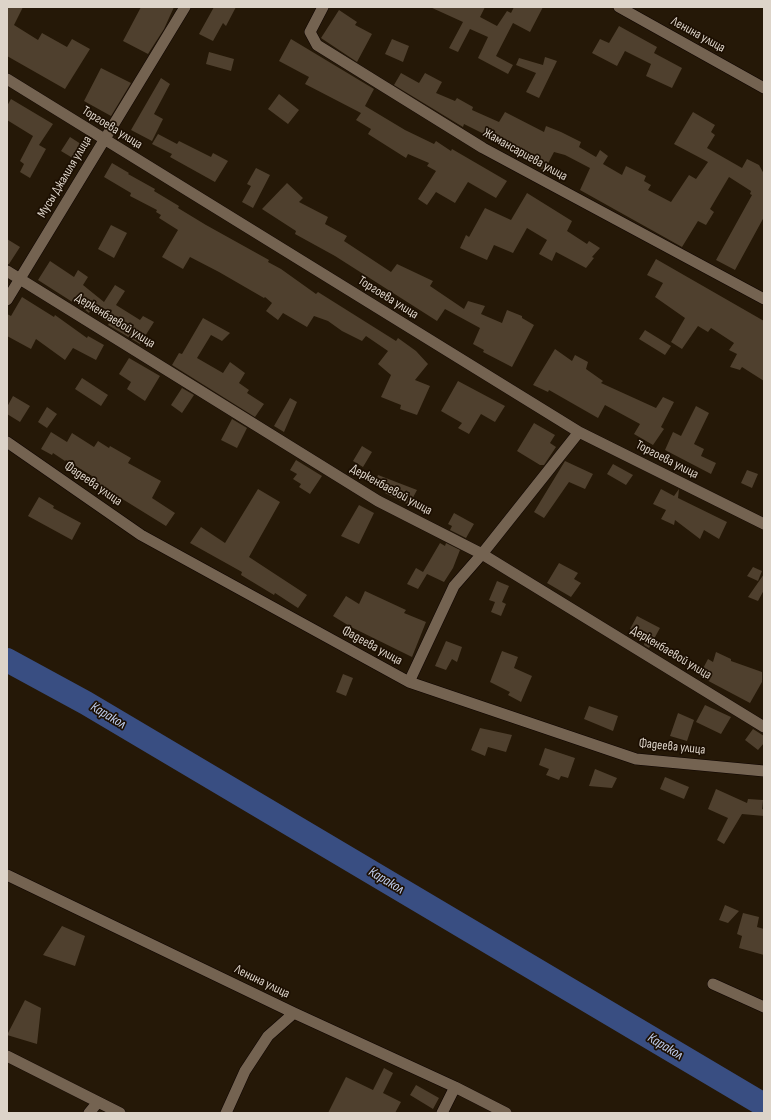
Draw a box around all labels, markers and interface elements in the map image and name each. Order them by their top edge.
street label: Ленина улица [668,14,728,56]
street label: Торгоева улица [79,103,145,153]
street label: Жамансариева улица [480,125,570,185]
street label: Мусы Джалиля улица [34,133,96,221]
street label: Торгоева улица [355,273,421,323]
street label: Деркенбаевой улица [72,290,158,352]
street label: Торгоева улица [633,438,701,482]
street label: Фадеева улица [61,458,125,510]
street label: Деркенбаевой улица [347,461,435,519]
street label: Фадеева улица [339,623,405,669]
street label: Деркенбаевой улица [628,623,714,683]
water label: Каракол [87,699,129,733]
street label: Фадеева улица [638,736,706,758]
water label: Каракол [365,864,407,898]
street label: Ленина улица [232,962,292,1002]
water label: Каракол [644,1030,686,1064]

